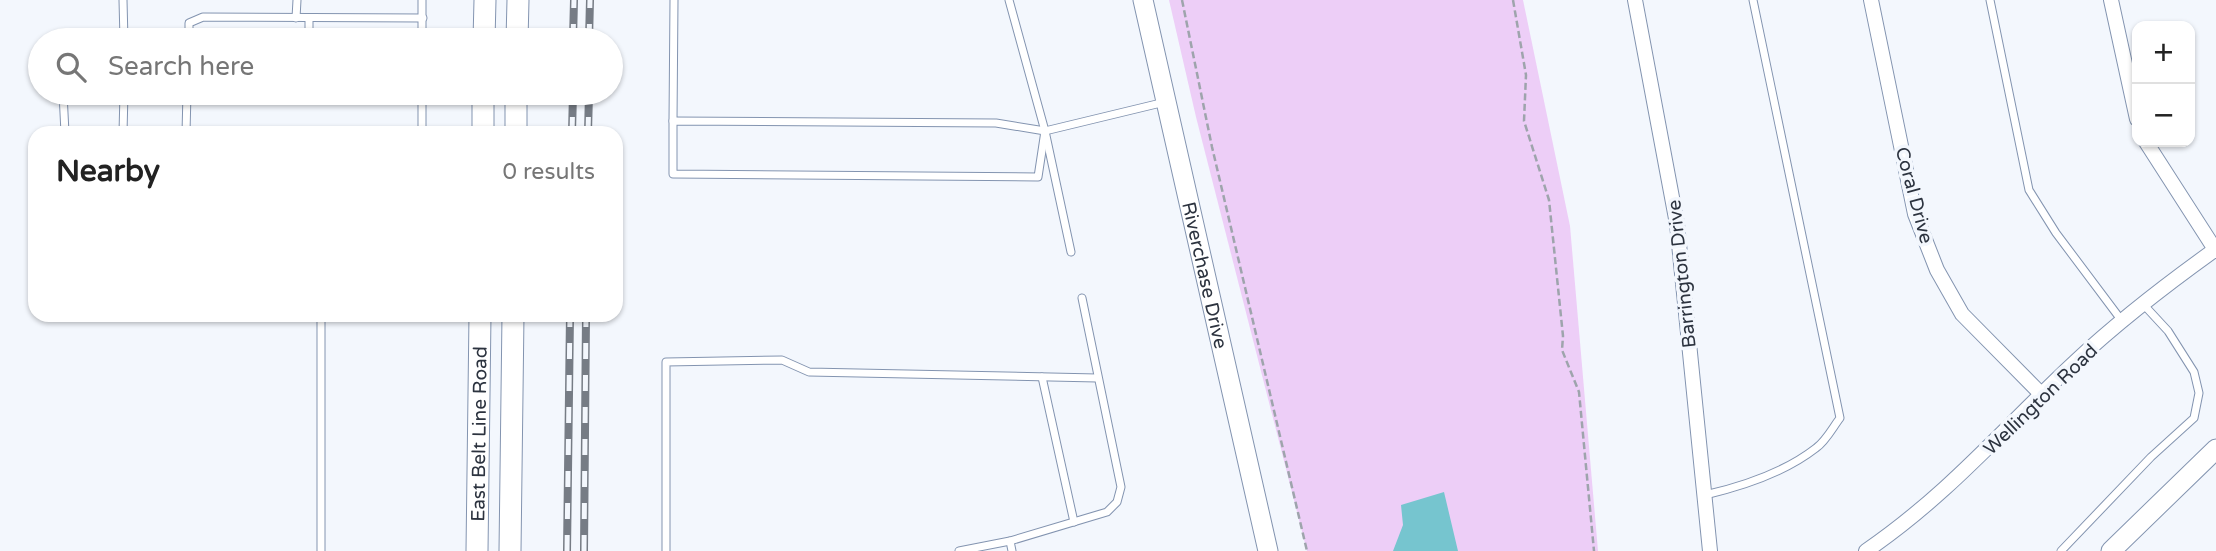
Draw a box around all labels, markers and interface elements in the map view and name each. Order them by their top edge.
map controls [2132,21,2195,147]
button: + [2132,21,2195,84]
search box [28,28,623,105]
icon: search [52,48,90,86]
text: Search here [108,51,254,82]
button: − [2132,84,2195,147]
street label: Coral Drive [1891,145,1937,246]
text: Nearby [56,153,160,190]
text: 0 results [502,158,595,186]
street label: Barrington Drive [1663,199,1701,349]
street label: Riverchase Drive [1177,200,1232,351]
street label: Wellington Road [1979,340,2102,460]
street label: East Belt Line Road [467,346,492,522]

